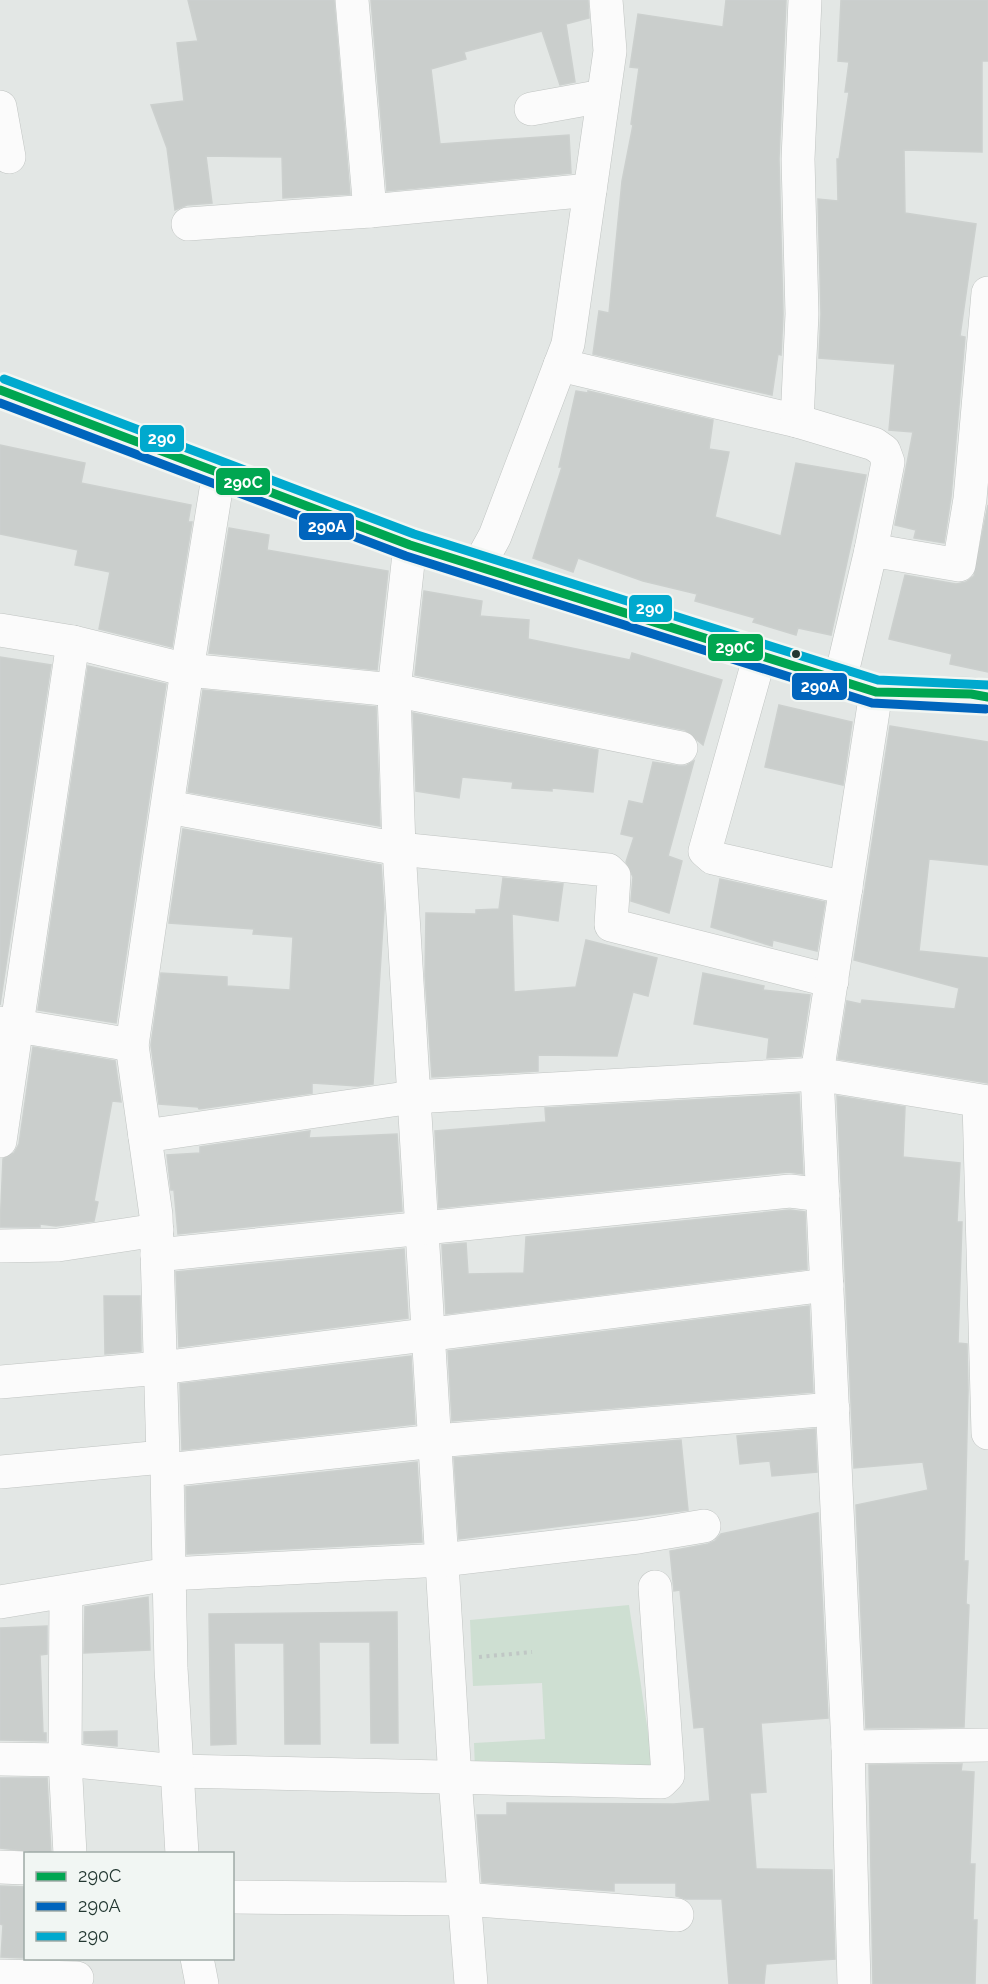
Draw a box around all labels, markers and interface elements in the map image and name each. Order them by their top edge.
line badge: 290 [139,424,185,453]
text: 290 [148,429,176,448]
line badge: 290C [215,467,271,496]
text: 290C [223,473,263,492]
line badge: 290A [298,512,355,541]
text: 290A [308,517,347,536]
line badge: 290 [628,594,673,623]
text: 290 [636,599,664,618]
line badge: 290C [707,633,764,662]
text: 290C [715,638,755,657]
unlabelled marker [790,648,802,660]
line badge: 290A [791,672,848,701]
text: 290A [801,677,840,696]
legend [24,1852,234,1960]
text: 290C [78,1865,121,1886]
text: 290A [78,1895,121,1916]
text: 290 [78,1925,109,1946]

